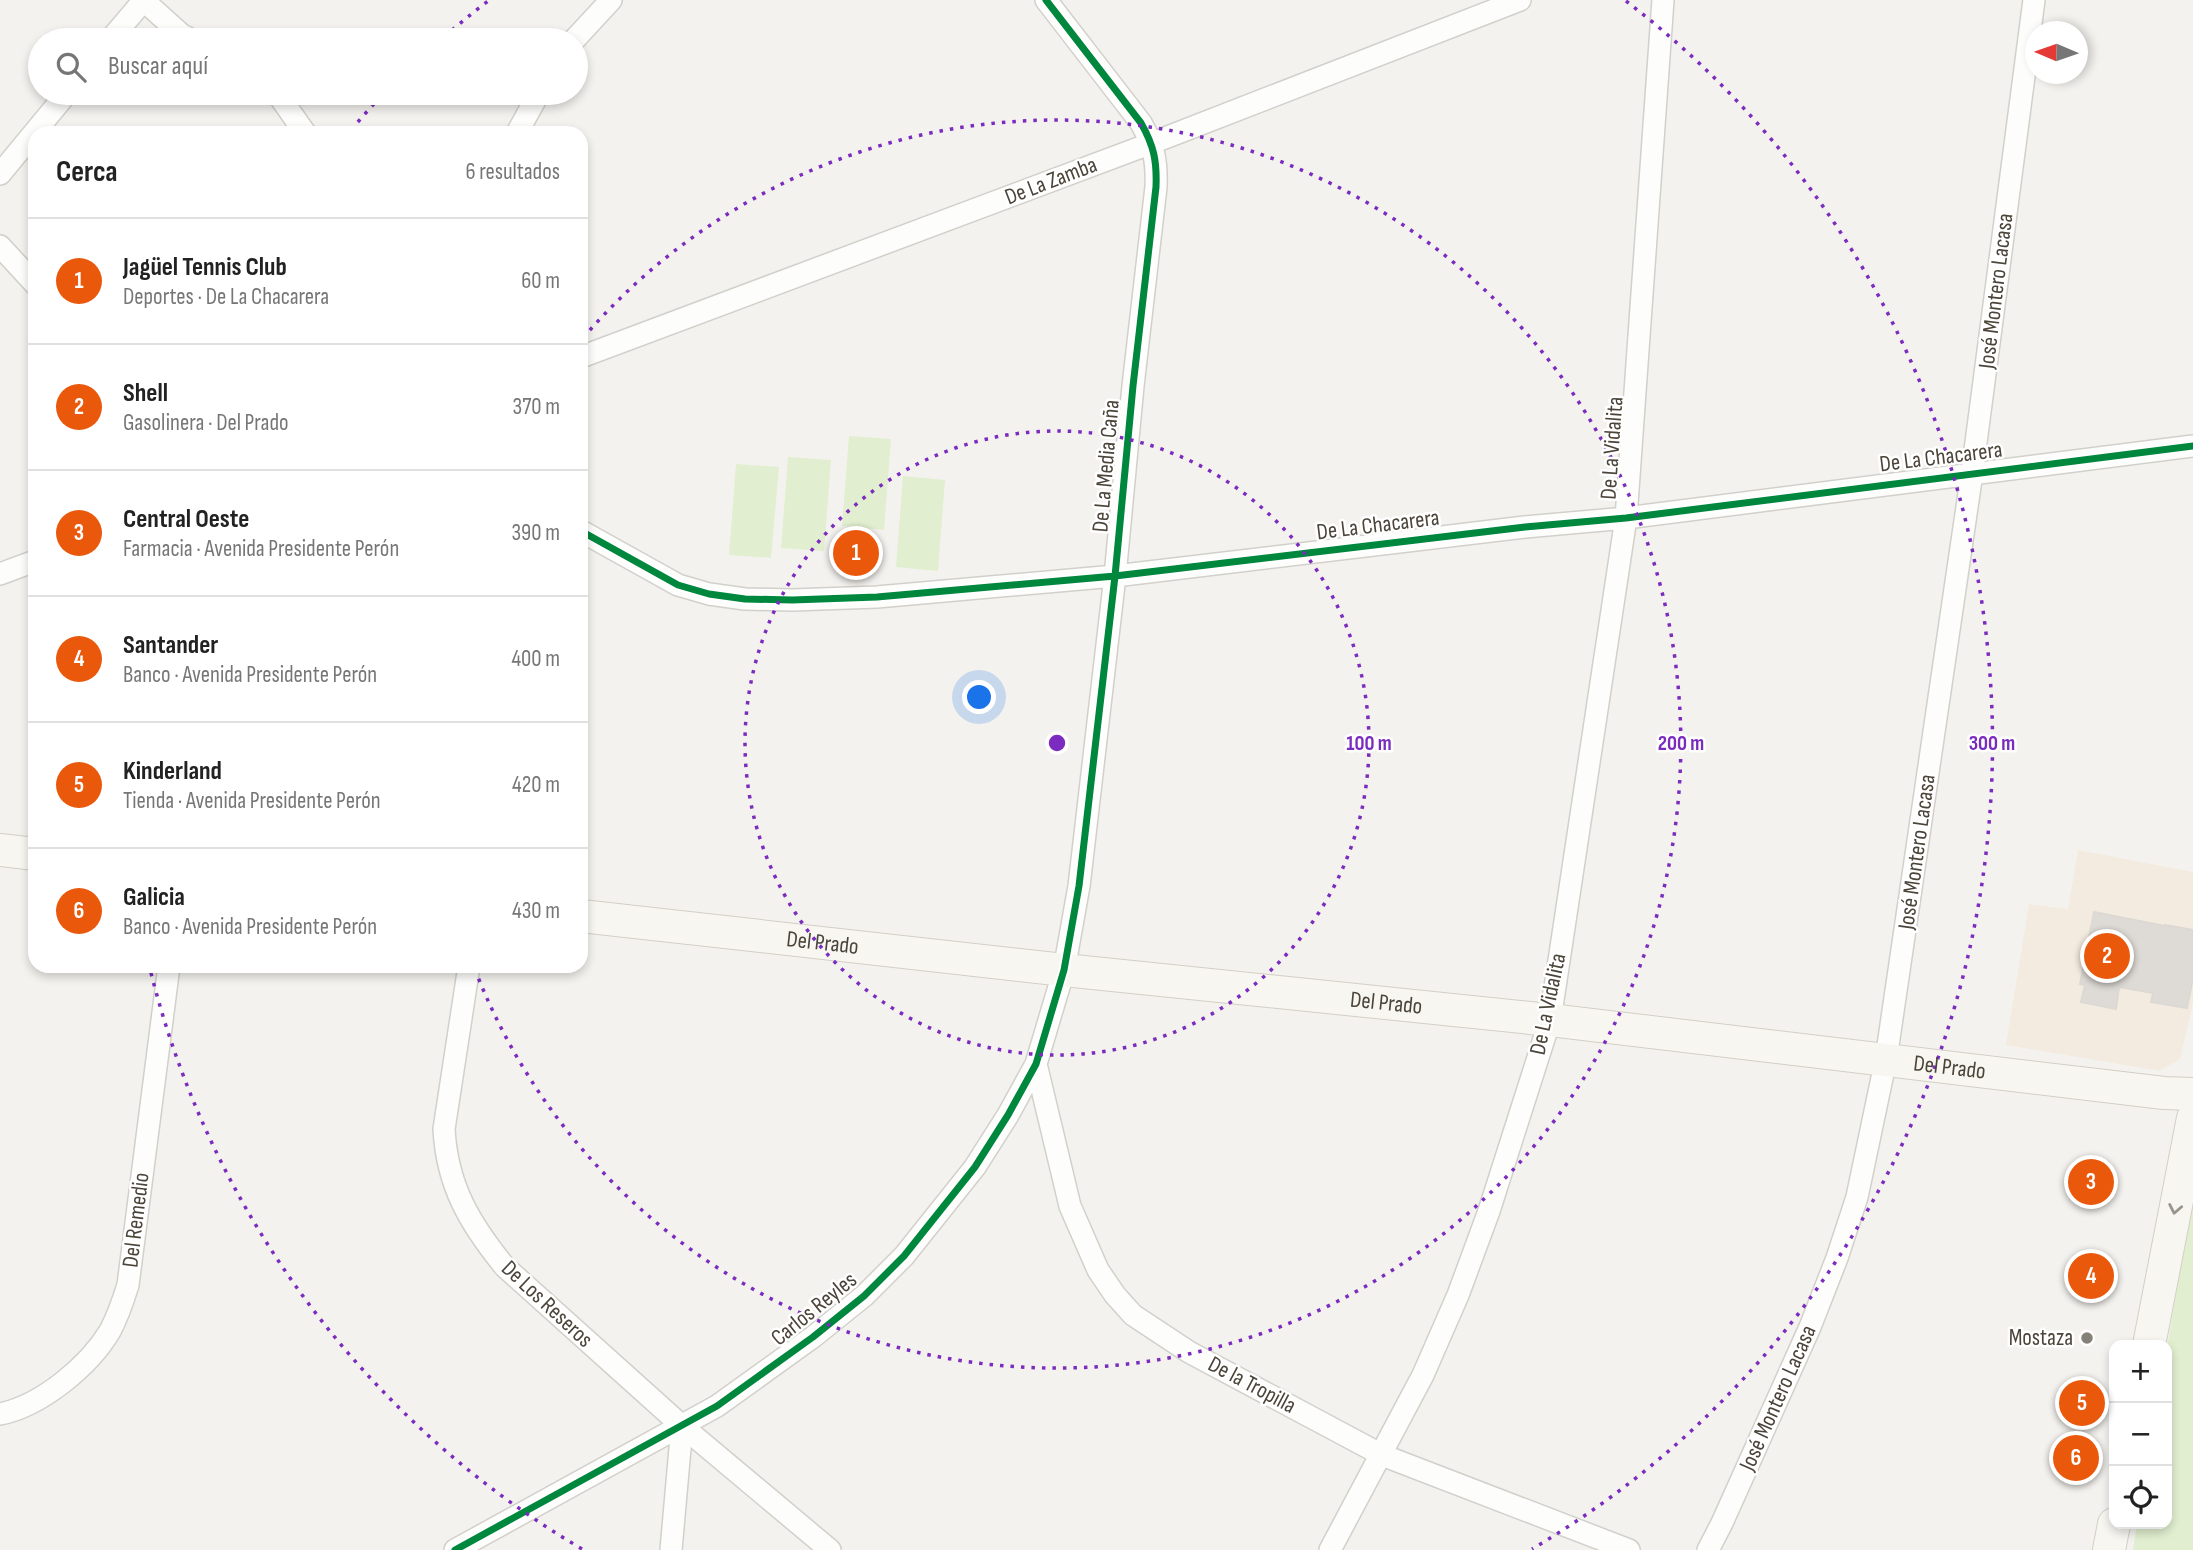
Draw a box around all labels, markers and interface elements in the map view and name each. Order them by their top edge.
north arrow [2025,21,2088,84]
search box [28,28,588,105]
icon: search [52,48,90,86]
text: Buscar aquí [108,51,208,82]
street label: De La Zamba [1001,151,1101,211]
text: Cerca [56,154,118,190]
text: 6 resultados [465,158,560,186]
street label: José Montero Lacasa [1972,212,2019,371]
text: Jagüel Tennis Club [123,252,287,283]
text: 1 [74,267,84,295]
text: 60 m [521,267,560,295]
text: Deportes · De La Chacarera [123,283,329,311]
text: Shell [123,378,168,409]
text: 2 [74,393,84,421]
text: 370 m [513,393,560,421]
street label: De La Vidalita [1594,396,1630,500]
street label: De La Media Caña [1086,399,1126,533]
text: Gasolinera · Del Prado [123,409,289,437]
street label: De La Chacarera [1878,436,2004,478]
text: Central Oeste [123,504,249,535]
street label: De La Chacarera [1315,504,1441,546]
text: 3 [74,519,84,547]
text: 390 m [511,519,560,547]
pin: 1 [833,527,879,579]
text: Farmacia · Avenida Presidente Perón [123,535,399,563]
text: Santander [123,630,218,661]
text: 4 [74,645,84,673]
text: 400 m [511,645,560,673]
text: Banco · Avenida Presidente Perón [123,661,377,689]
your location [962,680,996,714]
centre of rings [1045,731,1069,755]
text: 100 m [1346,731,1392,756]
text: 200 m [1658,731,1704,756]
text: 300 m [1969,731,2015,756]
text: Kinderland [123,756,222,787]
text: 5 [74,771,84,799]
text: 420 m [512,771,560,799]
street label: José Montero Lacasa [1892,773,1942,932]
text: Tienda · Avenida Presidente Perón [123,787,381,815]
text: Galicia [123,882,185,913]
text: 6 [74,897,84,925]
text: 430 m [512,897,560,925]
text: Banco · Avenida Presidente Perón [123,913,377,941]
street label: Del Prado [785,925,860,961]
pin: 2 [2084,930,2130,982]
street label: De La Vidalita [1524,951,1572,1057]
street label: Del Prado [1349,986,1424,1021]
street label: Del Prado [1912,1049,1987,1086]
pin: 3 [2068,1156,2114,1208]
street label: Del Remedio [116,1171,156,1269]
one-way arrow [2169,1203,2184,1215]
pin: 4 [2068,1250,2114,1302]
street label: De Los Reseros [495,1255,599,1353]
street label: Carlos Reyles [766,1266,862,1352]
street label: José Montero Lacasa [1733,1321,1823,1476]
place label: Mostaza [2009,1324,2073,1352]
marker: Mostaza [2079,1330,2095,1346]
map controls [2109,1340,2172,1529]
button: + [2109,1340,2172,1403]
street label: De la Tropilla [1203,1350,1301,1420]
pin: 5 [2059,1377,2105,1429]
button: − [2109,1403,2172,1466]
pin: 6 [2053,1432,2099,1484]
button: locate [2109,1466,2172,1529]

